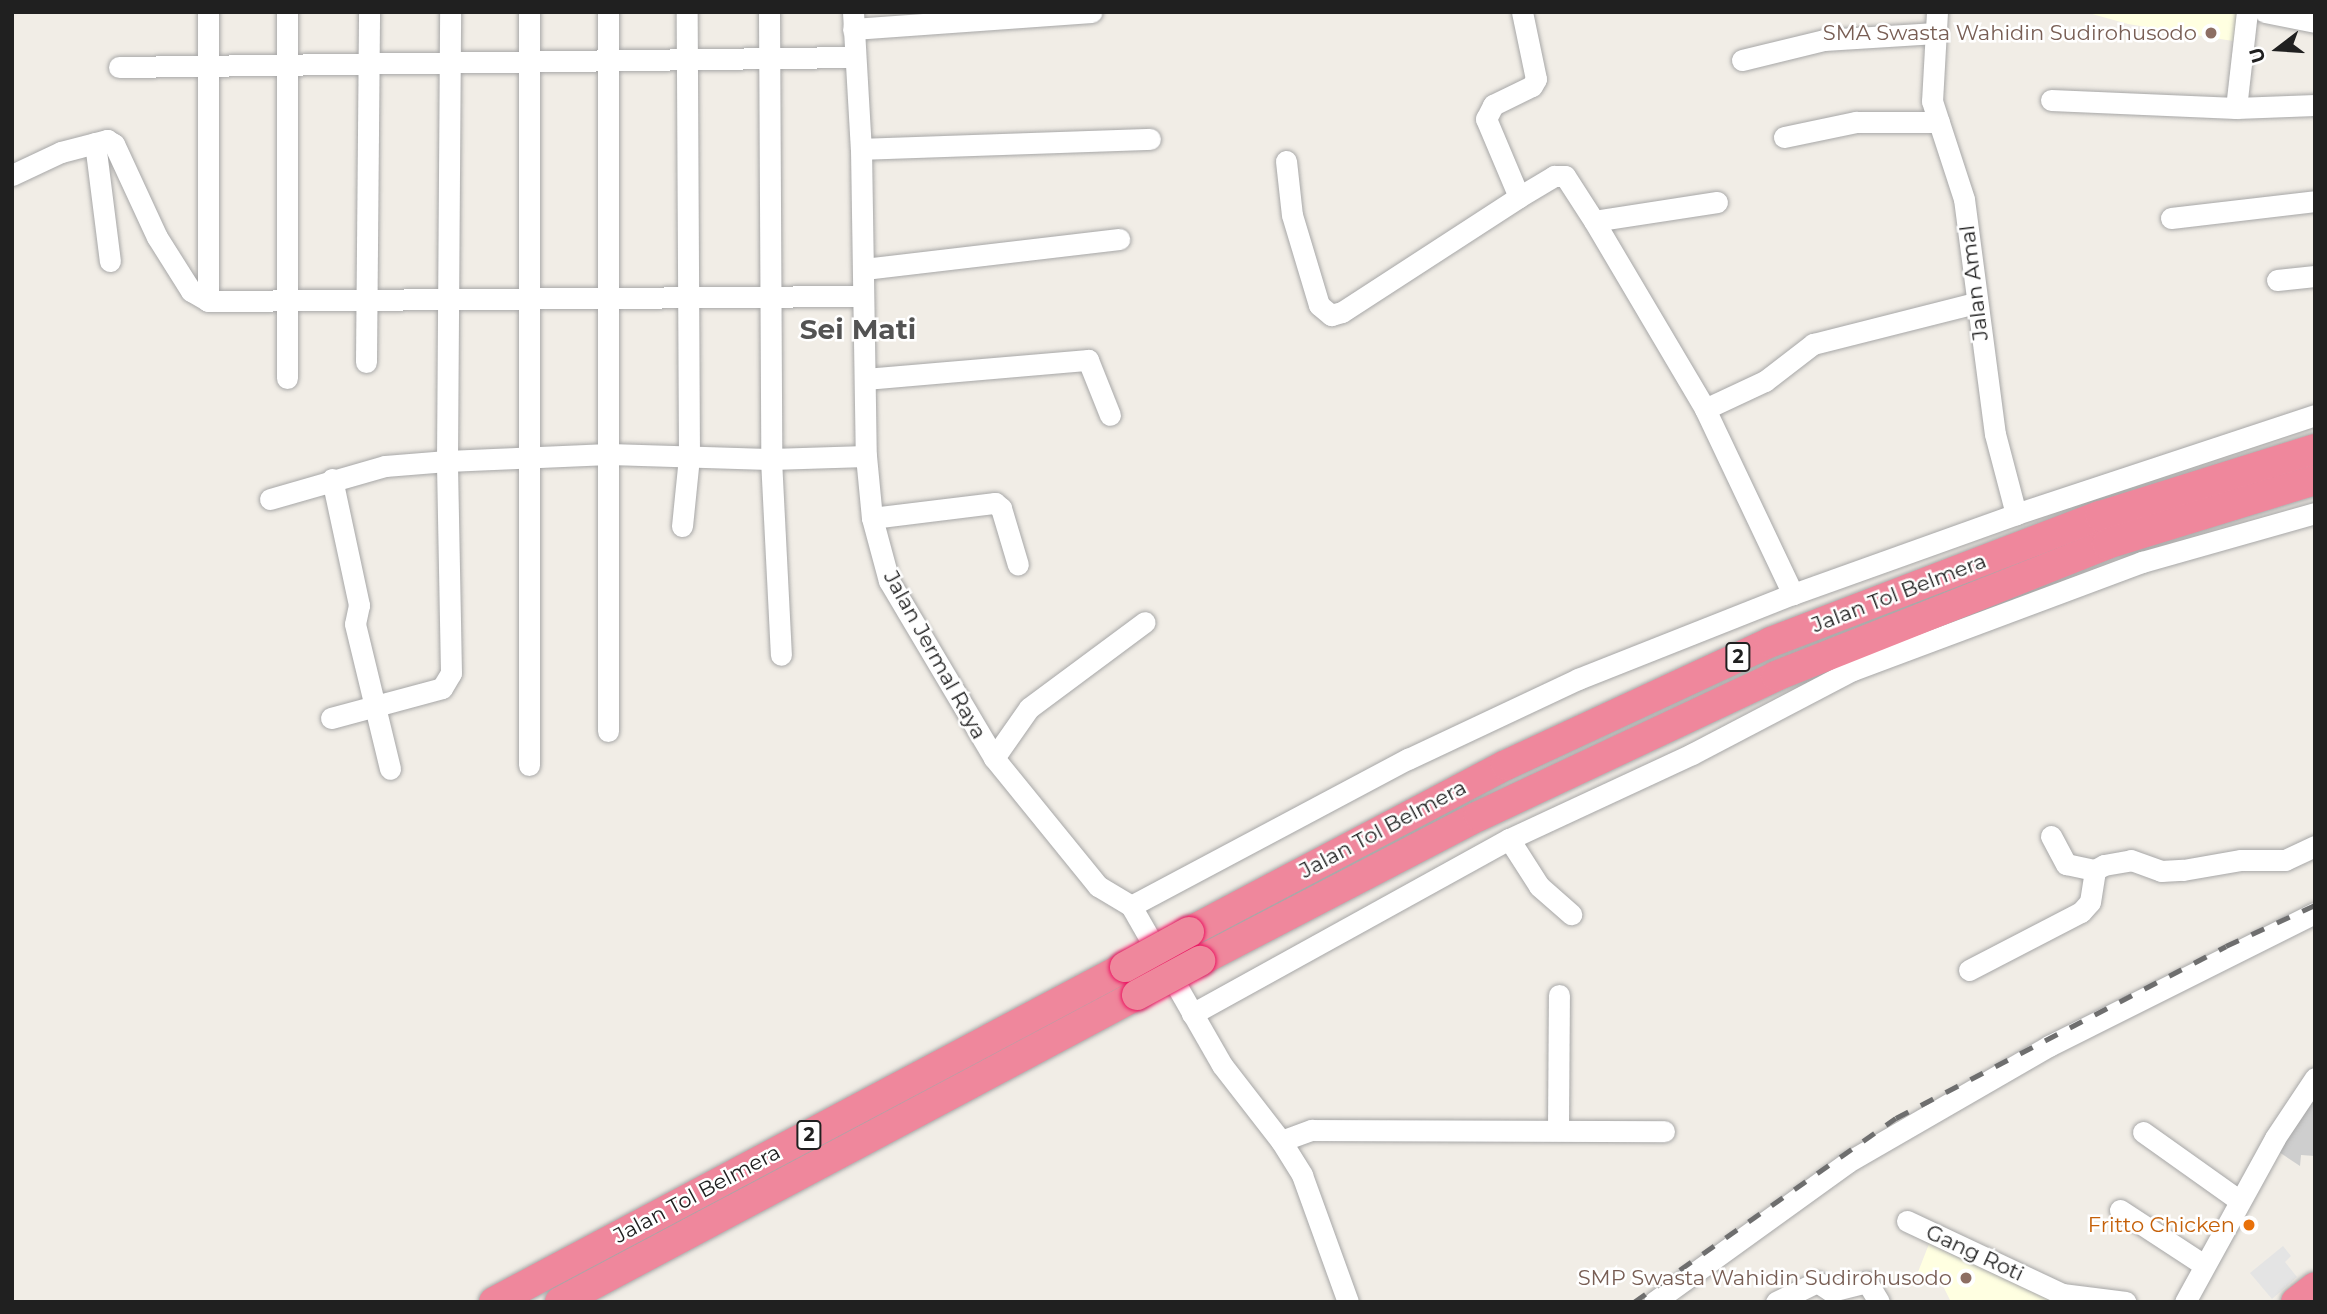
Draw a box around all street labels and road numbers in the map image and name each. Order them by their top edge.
street label: Jalan Amal [1954,224,1994,342]
street label: Jalan Tol Belmera [1808,548,1990,638]
street label: Jalan Jermal Raya [878,567,992,743]
road number: 2 [1724,642,1752,672]
street label: Jalan Tol Belmera [1295,774,1471,884]
road number: 2 [795,1120,823,1150]
street label: Jalan Tol Belmera [609,1139,785,1249]
street label: Gang Roti [1922,1219,2028,1287]

